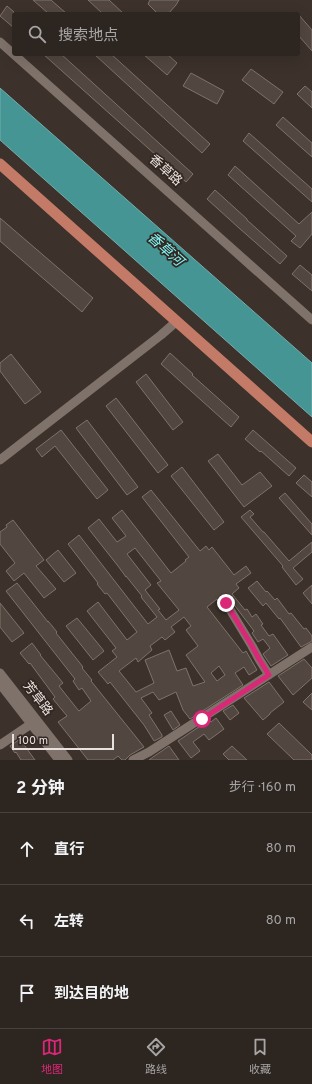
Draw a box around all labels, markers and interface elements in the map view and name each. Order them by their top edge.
search box [12,12,300,56]
icon: search [26,23,48,45]
text: 搜索地点 [58,27,118,46]
street label: 香草路 [145,152,185,190]
water label: 香草河 [144,230,189,272]
route end [217,594,235,612]
street label: 芳草路 [19,679,55,719]
route start [193,710,211,728]
scale bar [12,732,114,751]
text: 100 m [18,734,48,748]
text: 2 分钟 [16,778,65,800]
text: 步行 · 160 m [229,780,296,796]
icon: ahead [16,838,38,860]
text: 直行 [54,841,84,860]
text: 80 m [266,841,296,857]
icon: left [16,910,38,932]
text: 左转 [54,913,84,932]
text: 80 m [266,913,296,929]
icon: arrive [16,982,38,1004]
text: 到达目的地 [54,985,129,1004]
tab: 地图 [41,1036,63,1077]
tab: 路线 [145,1036,167,1077]
tab: 收藏 [249,1036,271,1077]

